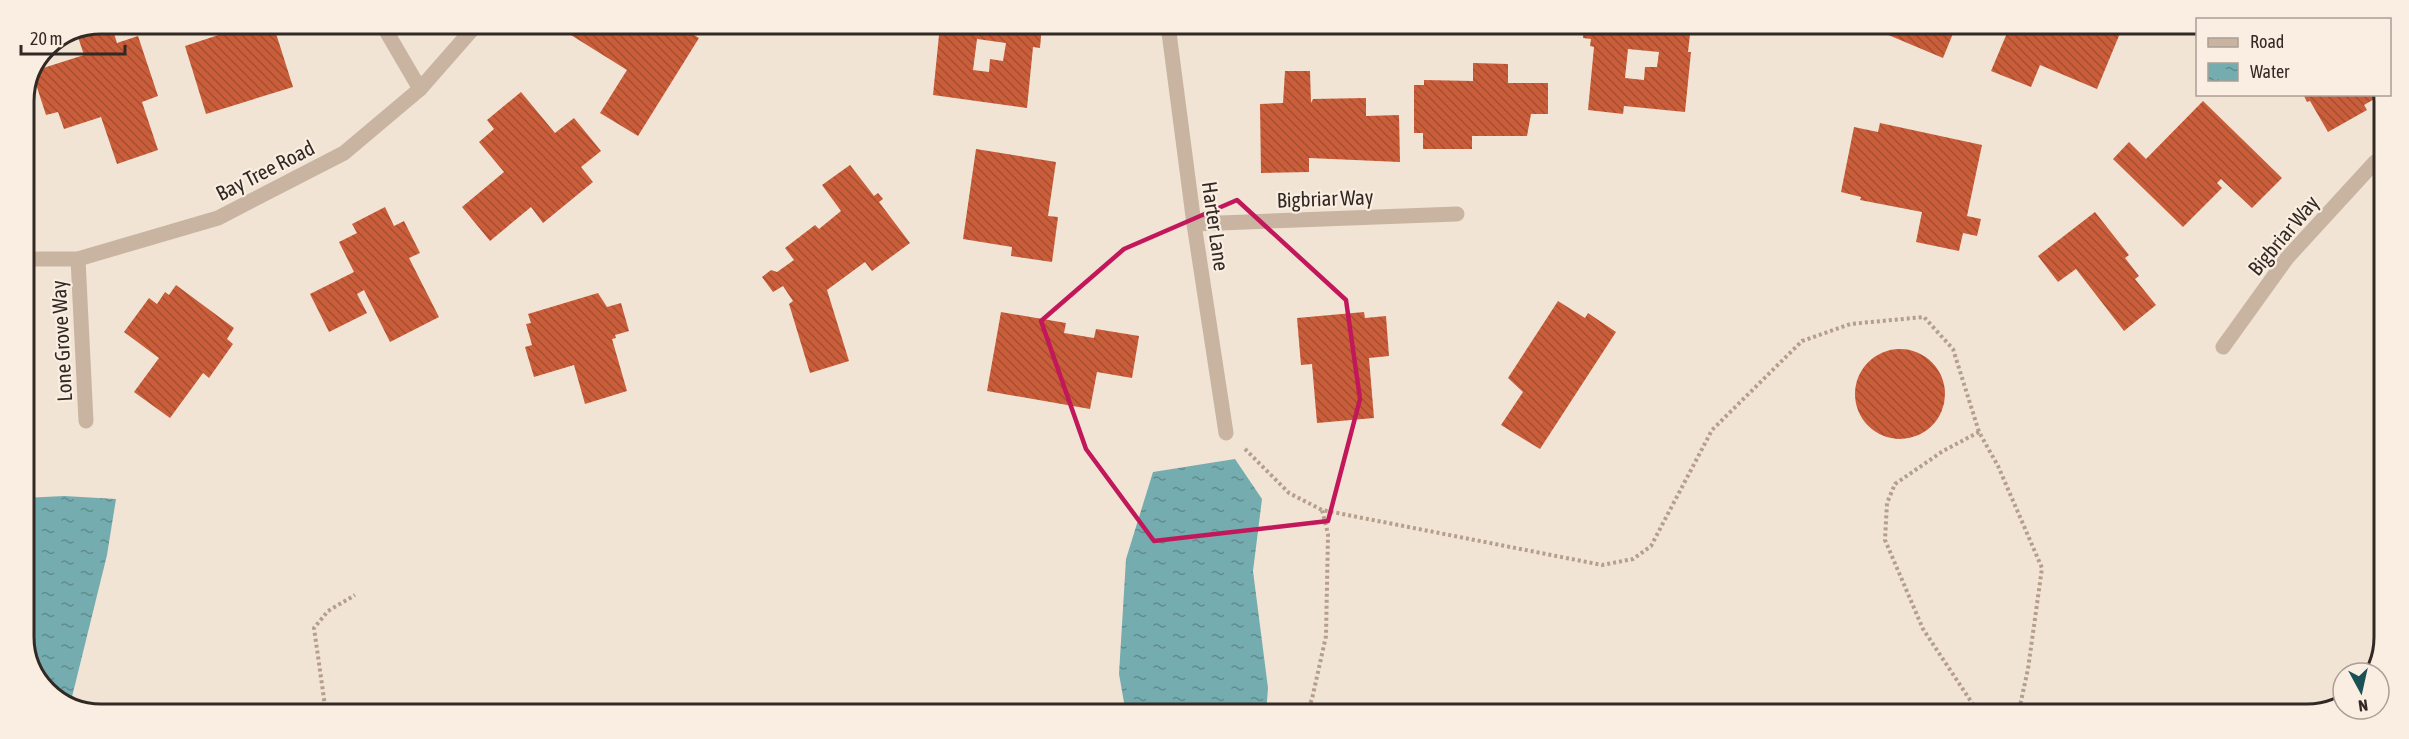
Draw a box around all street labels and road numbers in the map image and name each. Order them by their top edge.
street label: Bay Tree Road [212,135,318,205]
street label: Harter Lane [1198,180,1234,272]
street label: Bigbriar Way [1276,184,1374,212]
street label: Bigbriar Way [2243,190,2323,280]
street label: Lone Grove Way [46,279,76,402]

